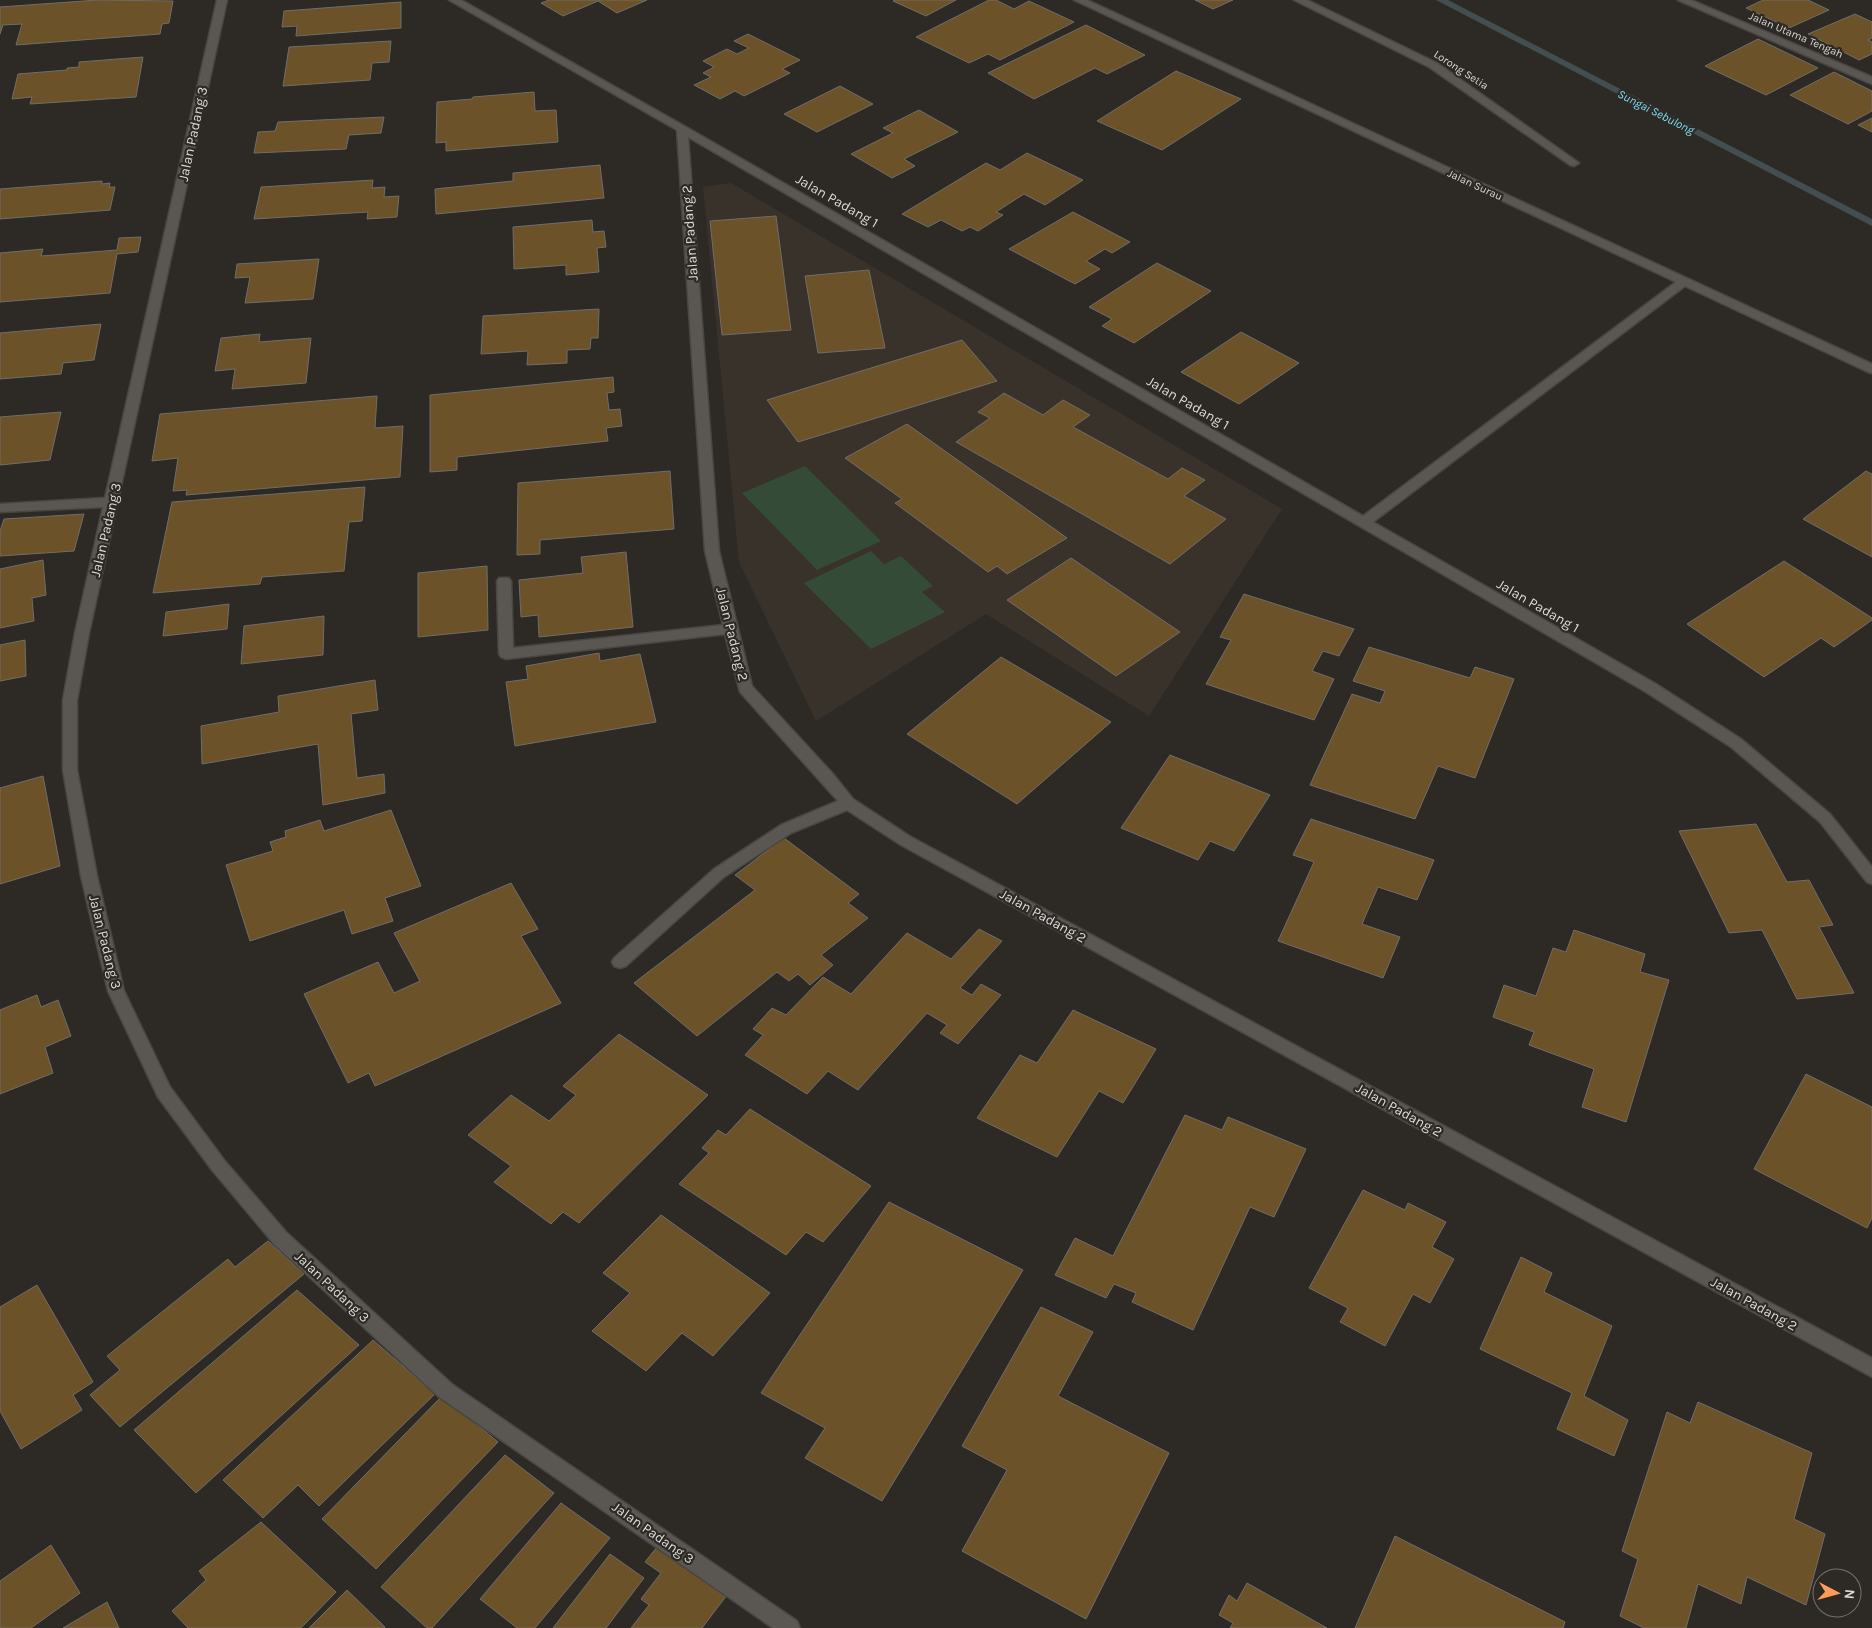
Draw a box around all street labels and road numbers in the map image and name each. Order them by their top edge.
street label: Jalan Utama Tengah [1747,9,1845,61]
street label: Lorong Setia [1431,48,1491,92]
street label: Jalan Padang 3 [175,85,211,183]
street label: Jalan Surau [1446,167,1504,203]
street label: Jalan Padang 1 [793,171,881,231]
street label: Jalan Padang 2 [678,185,702,281]
street label: Jalan Padang 1 [1144,373,1232,433]
street label: Jalan Padang 3 [87,481,125,579]
street label: Jalan Padang 1 [1494,576,1582,636]
street label: Jalan Padang 2 [712,585,752,683]
street label: Jalan Padang 2 [997,885,1089,947]
street label: Jalan Padang 3 [85,893,125,991]
street label: Jalan Padang 2 [1353,1079,1445,1141]
street label: Jalan Padang 3 [291,1248,373,1326]
street label: Jalan Padang 2 [1708,1273,1800,1335]
street label: Jalan Padang 3 [609,1498,697,1568]

